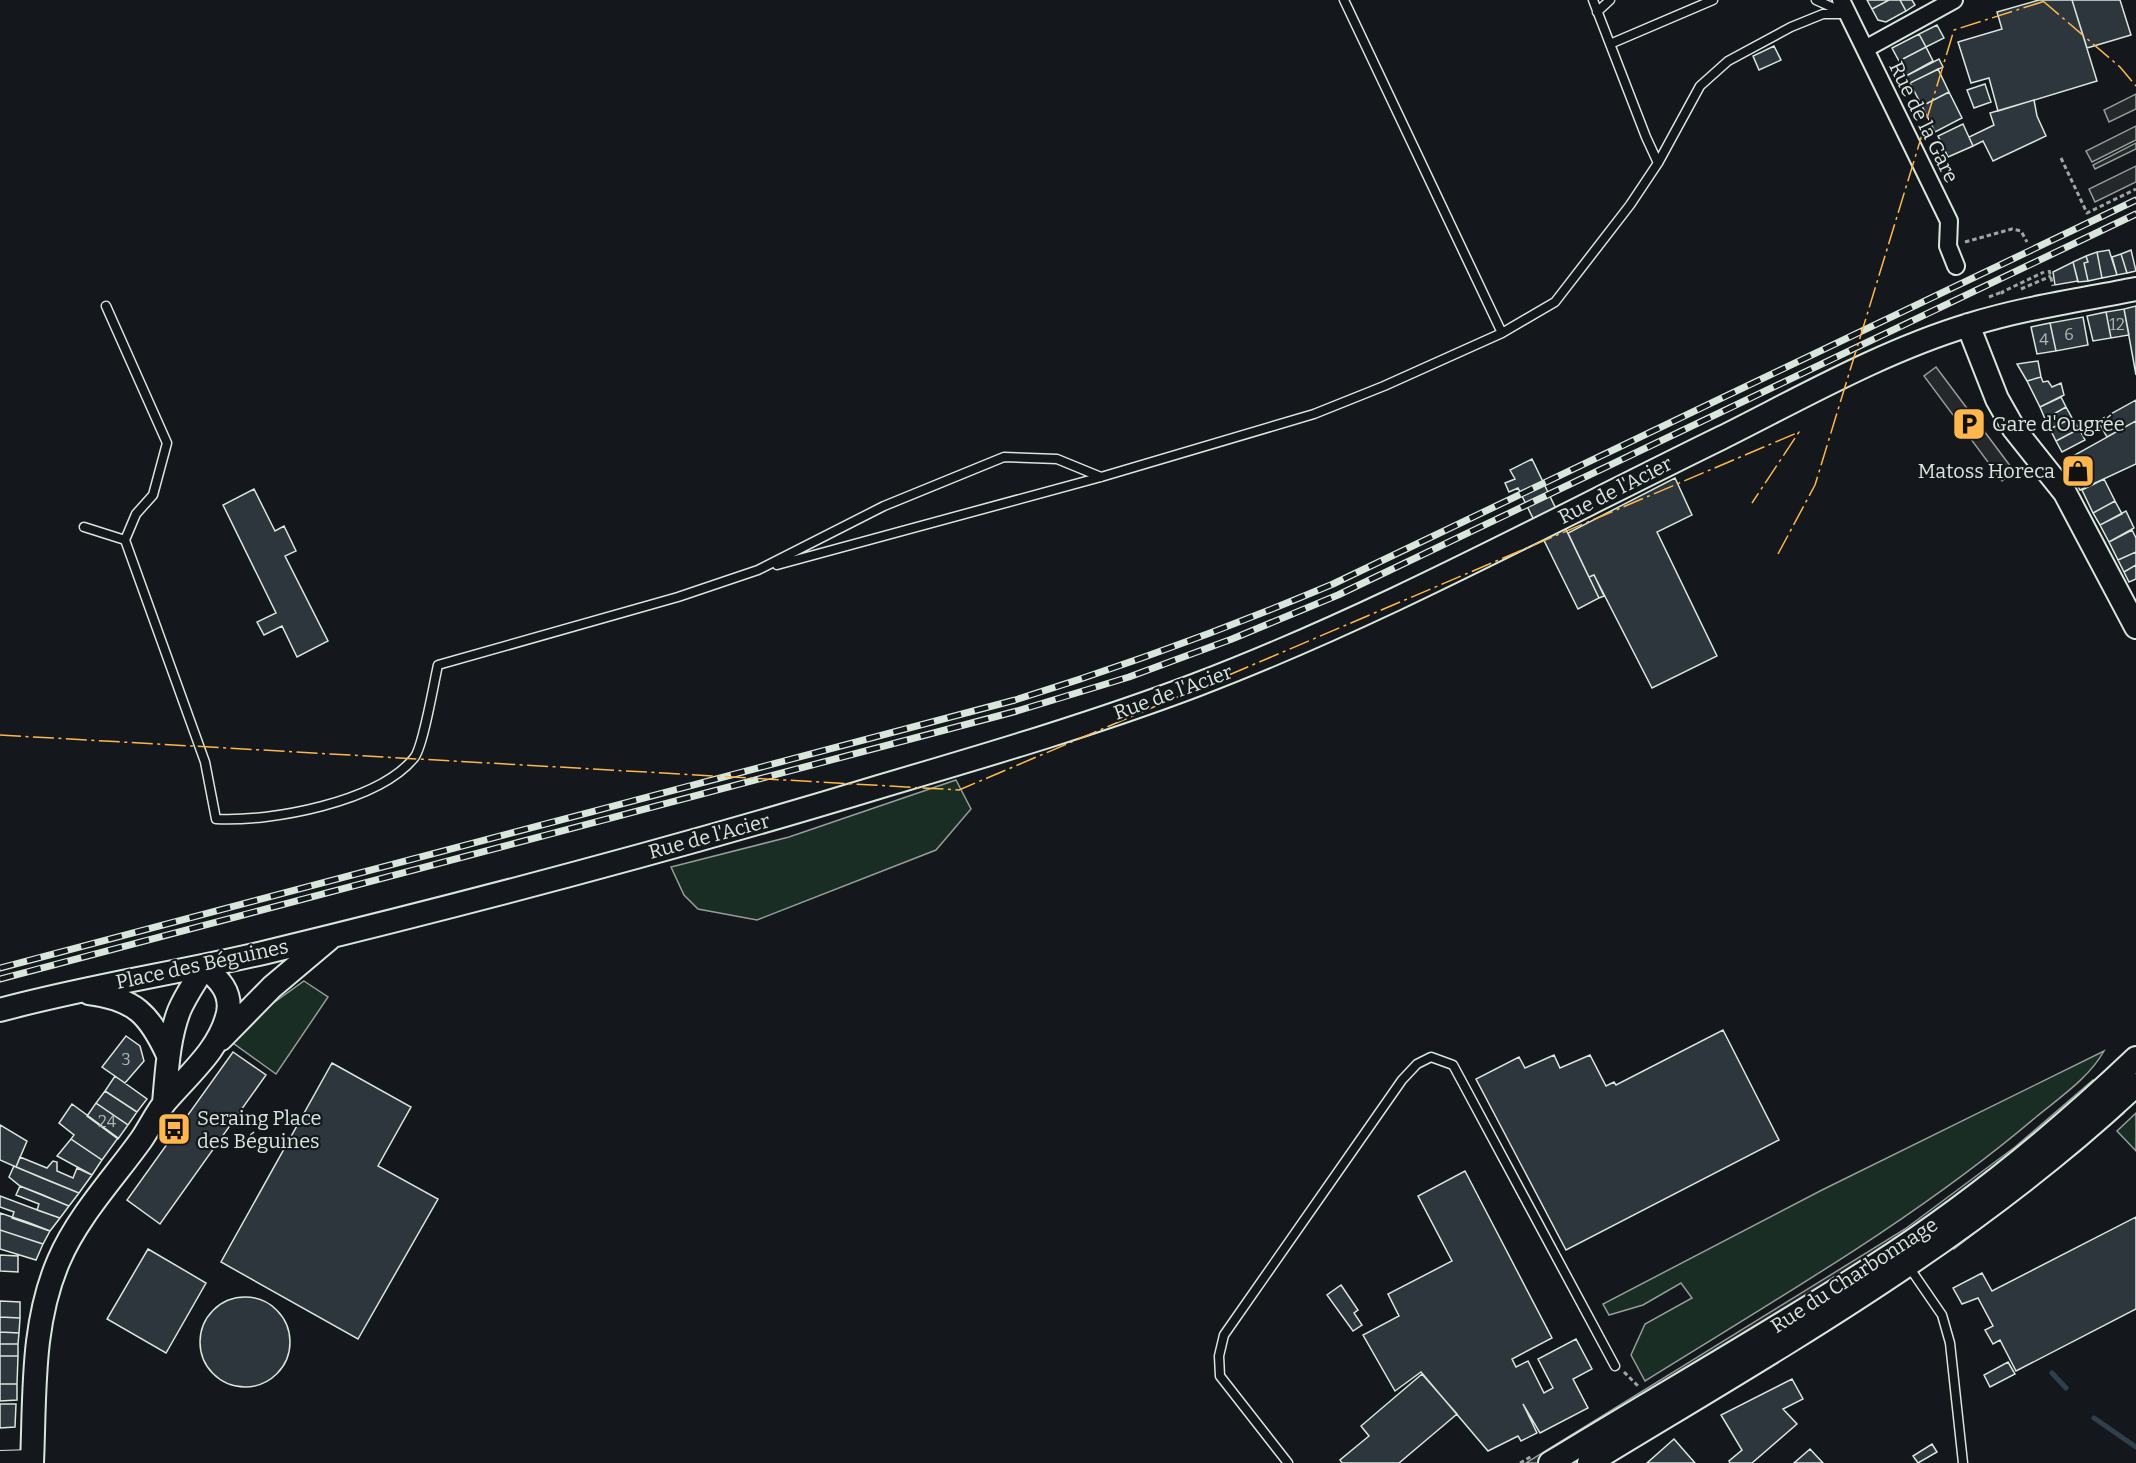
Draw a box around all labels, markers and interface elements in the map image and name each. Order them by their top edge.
street label: Rue de la Gare [1884,57,1964,187]
house number: 12 [2109,315,2125,334]
house number: 6 [2064,325,2074,344]
house number: 4 [2039,330,2049,349]
parking icon: Gare d'Ougrée [1951,406,1987,442]
place label: Gare d'Ougrée [1992,412,2125,436]
street label: Rue de l'Acier [1554,451,1676,529]
shop icon: Matoss Horeca [2060,453,2096,489]
place label: Matoss Horeca [1918,459,2055,483]
street label: Rue de l'Acier [1110,659,1236,725]
street label: Rue de l'Acier [646,808,772,864]
street label: Place des Béguines [114,934,290,994]
house number: 3 [121,1050,131,1069]
place label: Seraing Place des Béguines [197,1106,322,1153]
bus stop icon: Seraing Place des Béguines [156,1111,192,1147]
house number: 24 [98,1112,117,1131]
street label: Rue du Charbonnage [1766,1212,1942,1338]

